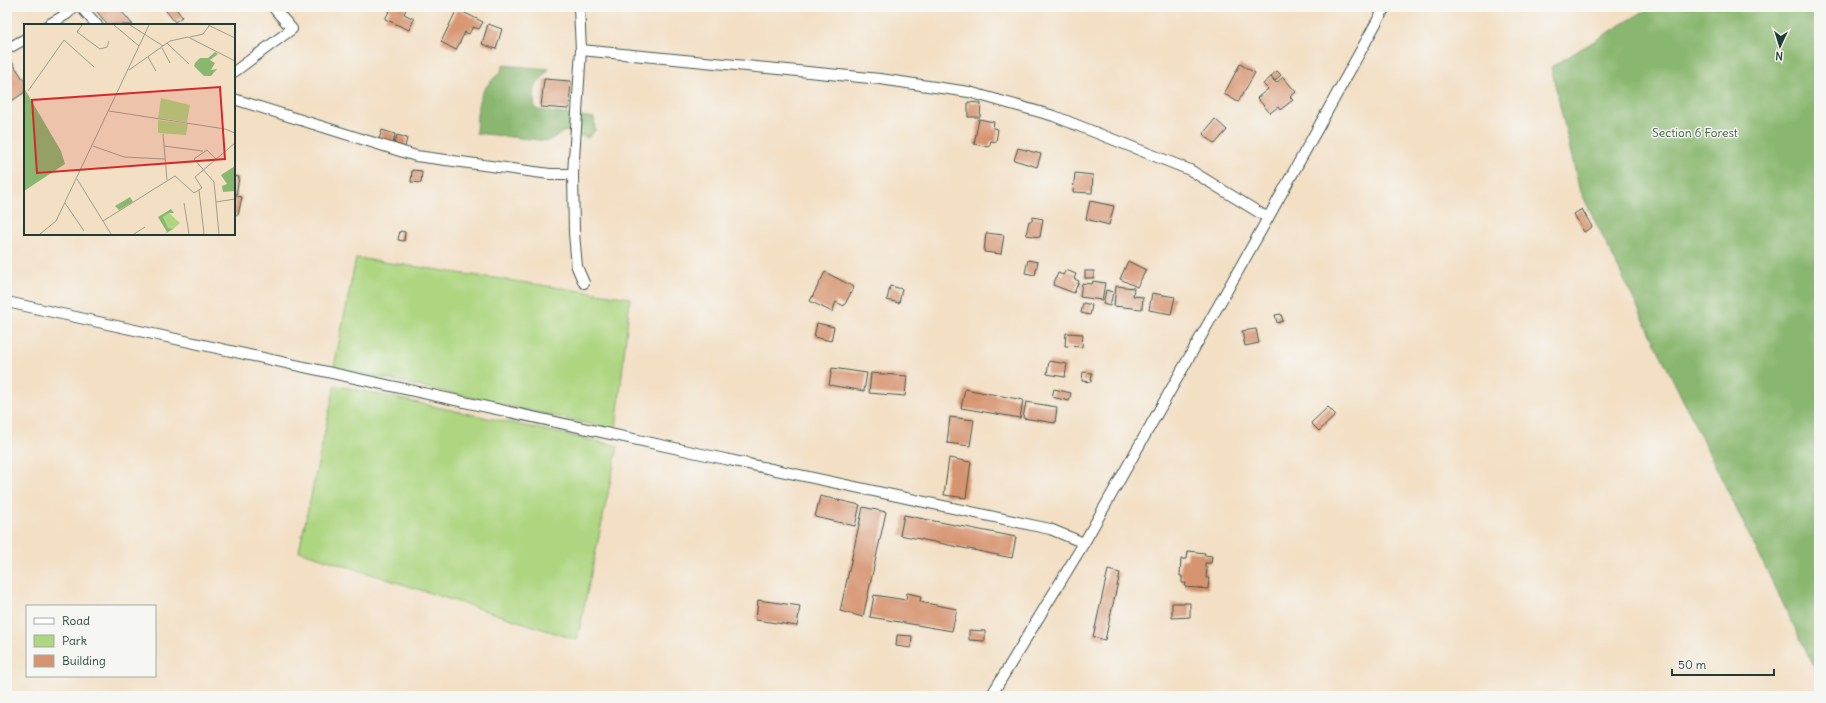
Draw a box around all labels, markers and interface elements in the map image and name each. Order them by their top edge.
inset map [24,24,235,235]
north arrow [1760,26,1800,66]
text: N [1775,49,1784,63]
park label: Section 6 Forest [1652,125,1738,140]
legend [26,605,156,677]
text: Road [62,613,90,628]
text: Park [62,633,87,648]
scale bar [1672,651,1774,677]
text: Building [62,653,106,668]
text: 50 m [1678,657,1707,672]

